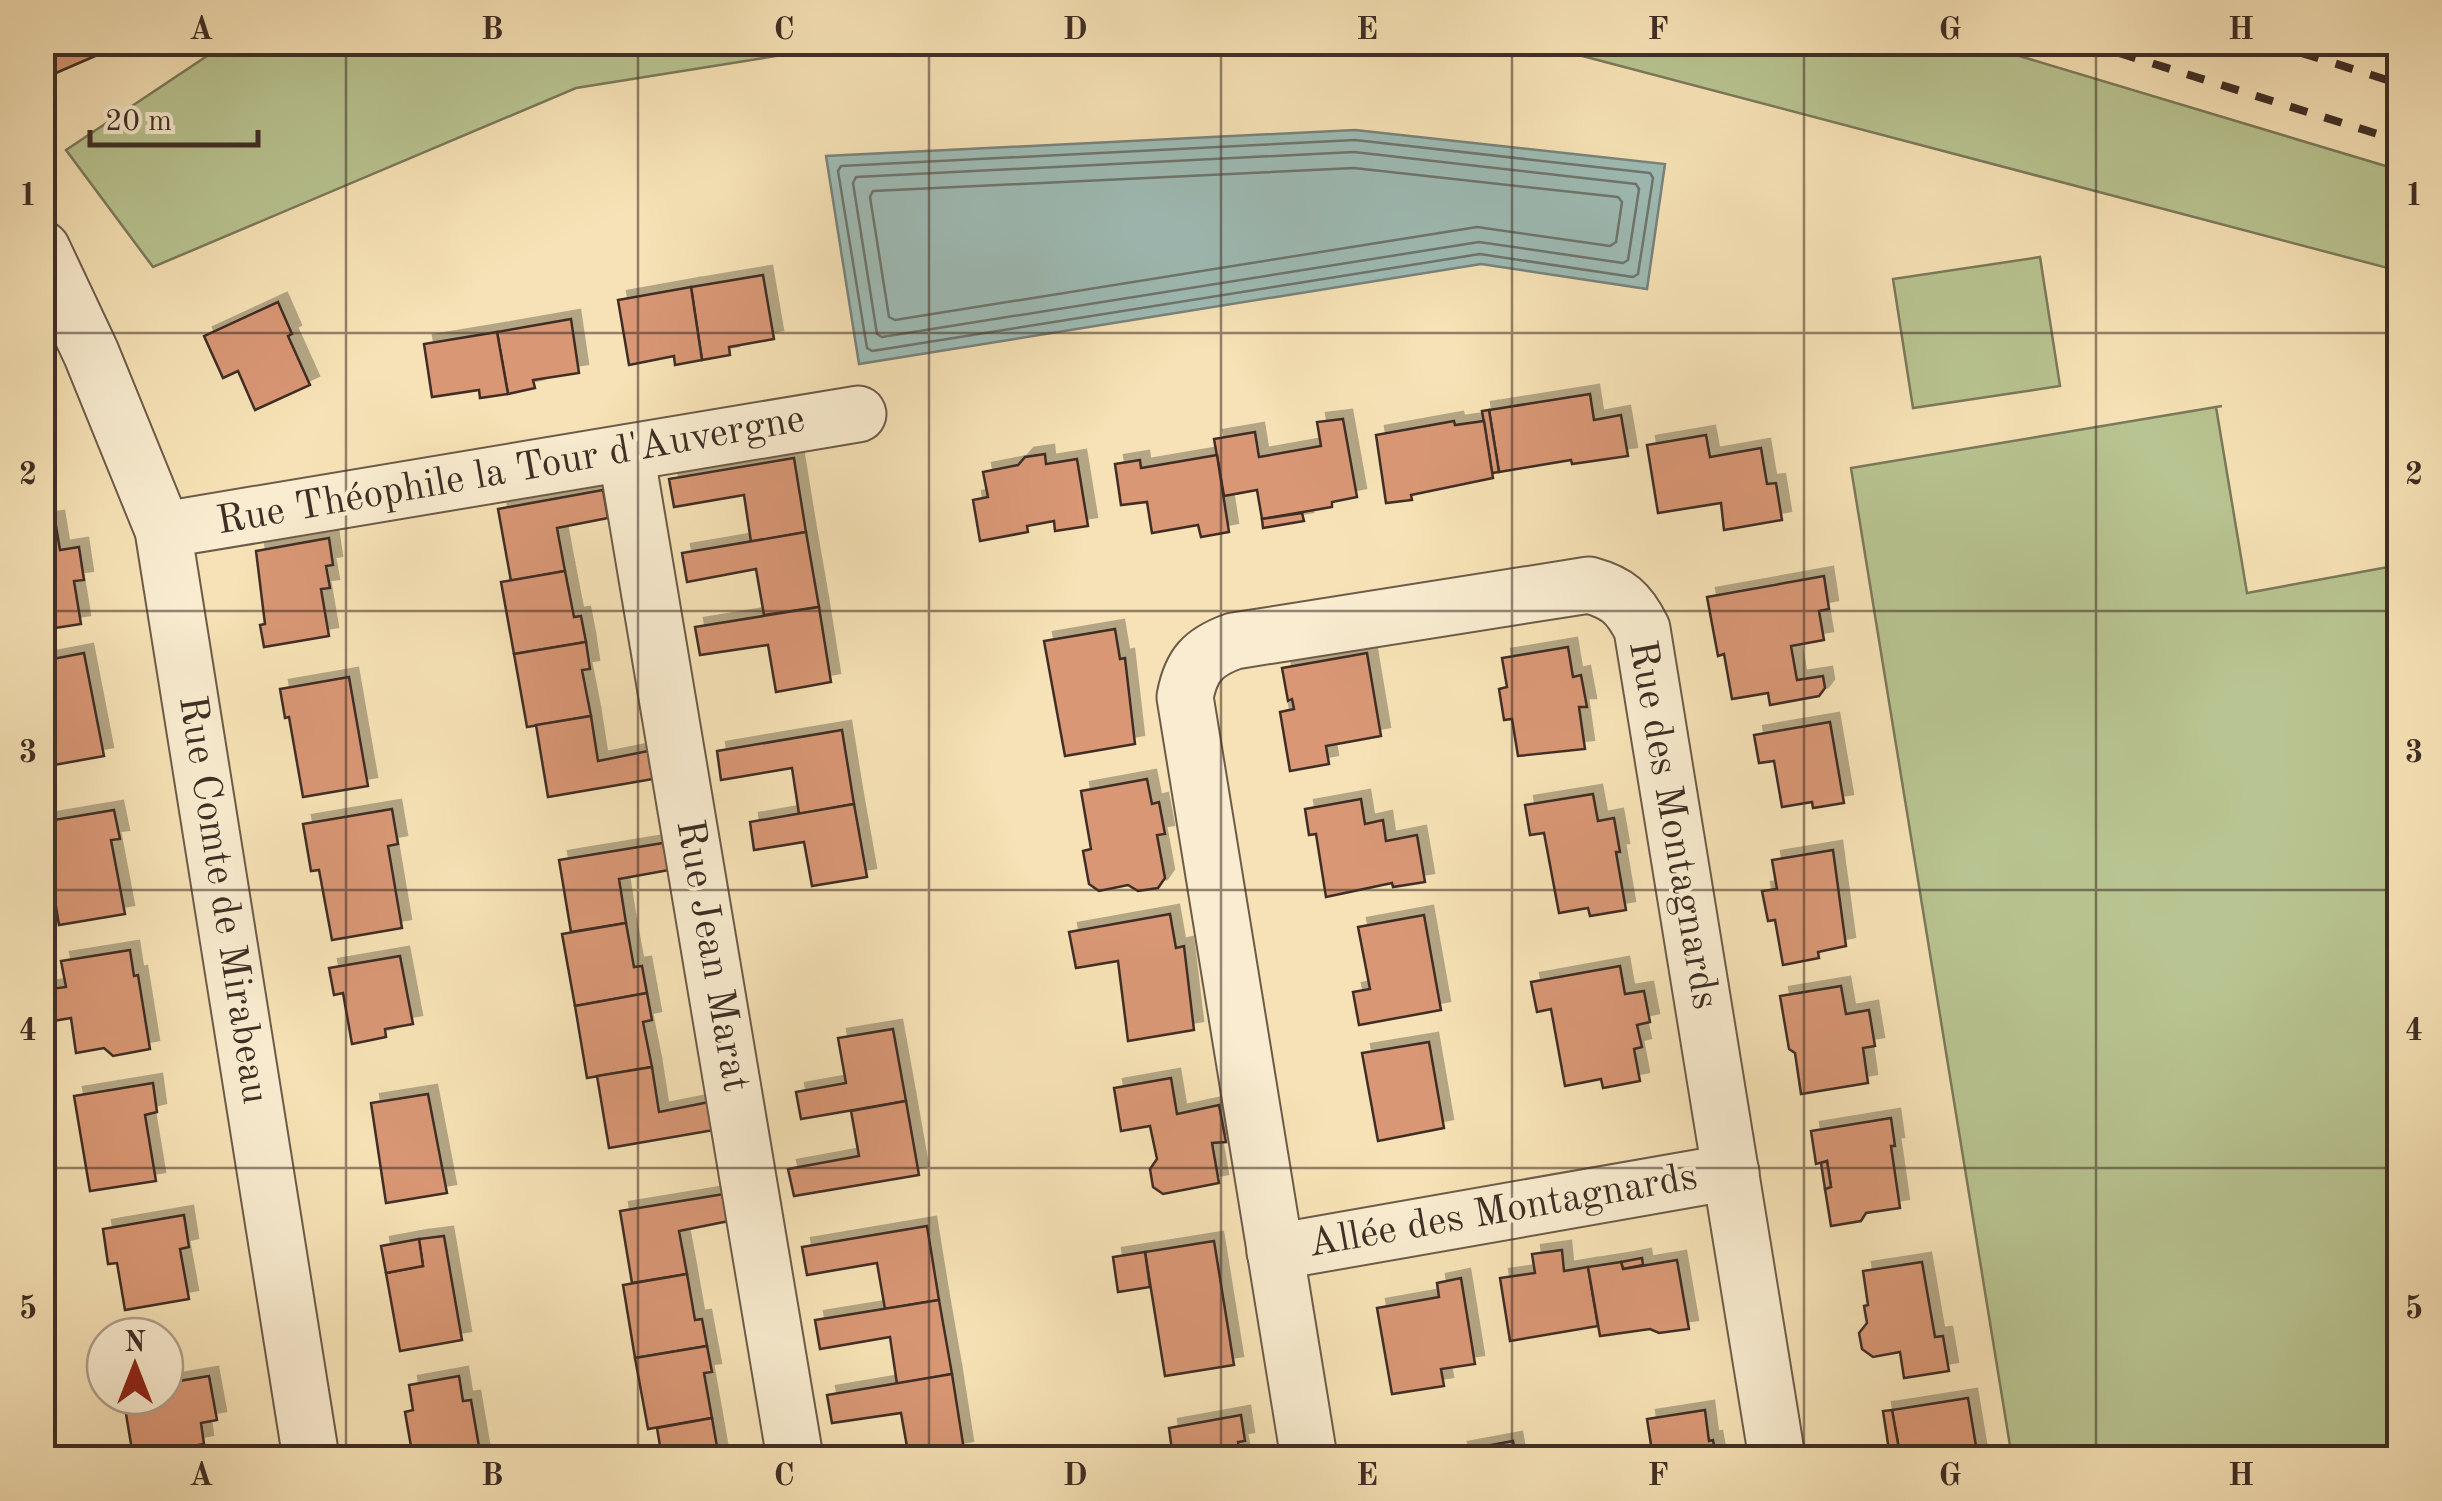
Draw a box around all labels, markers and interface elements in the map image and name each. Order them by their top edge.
text: A [189,15,213,47]
text: B [481,15,503,47]
text: C [773,15,795,47]
text: D [1062,15,1088,47]
text: E [1356,15,1378,47]
text: F [1647,15,1669,47]
text: G [1938,15,1962,47]
text: H [2228,15,2254,47]
scale bar [90,85,258,147]
text: 20 m [105,107,172,137]
text: 1 [19,181,37,213]
text: 1 [2405,181,2423,213]
street label: Rue Théophile la Tour d'Auvergne [214,401,808,543]
text: 2 [19,460,37,492]
text: 2 [2405,460,2423,492]
street label: Rue des Montagnards [1620,637,1724,1013]
street label: Rue Comte de Mirabeau [170,693,274,1107]
text: 3 [19,738,37,770]
text: 3 [2405,738,2423,770]
street label: Rue Jean Marat [667,817,755,1095]
text: 4 [19,1016,37,1048]
text: 4 [2405,1016,2423,1048]
street label: Allée des Montagnards [1305,1158,1701,1266]
text: 5 [19,1294,37,1326]
text: 5 [2405,1294,2423,1326]
north arrow [85,1316,185,1416]
text: N [124,1330,146,1358]
text: A [189,1461,213,1493]
text: B [481,1461,503,1493]
text: C [773,1461,795,1493]
text: D [1062,1461,1088,1493]
text: E [1356,1461,1378,1493]
text: F [1647,1461,1669,1493]
text: G [1938,1461,1962,1493]
text: H [2228,1461,2254,1493]

